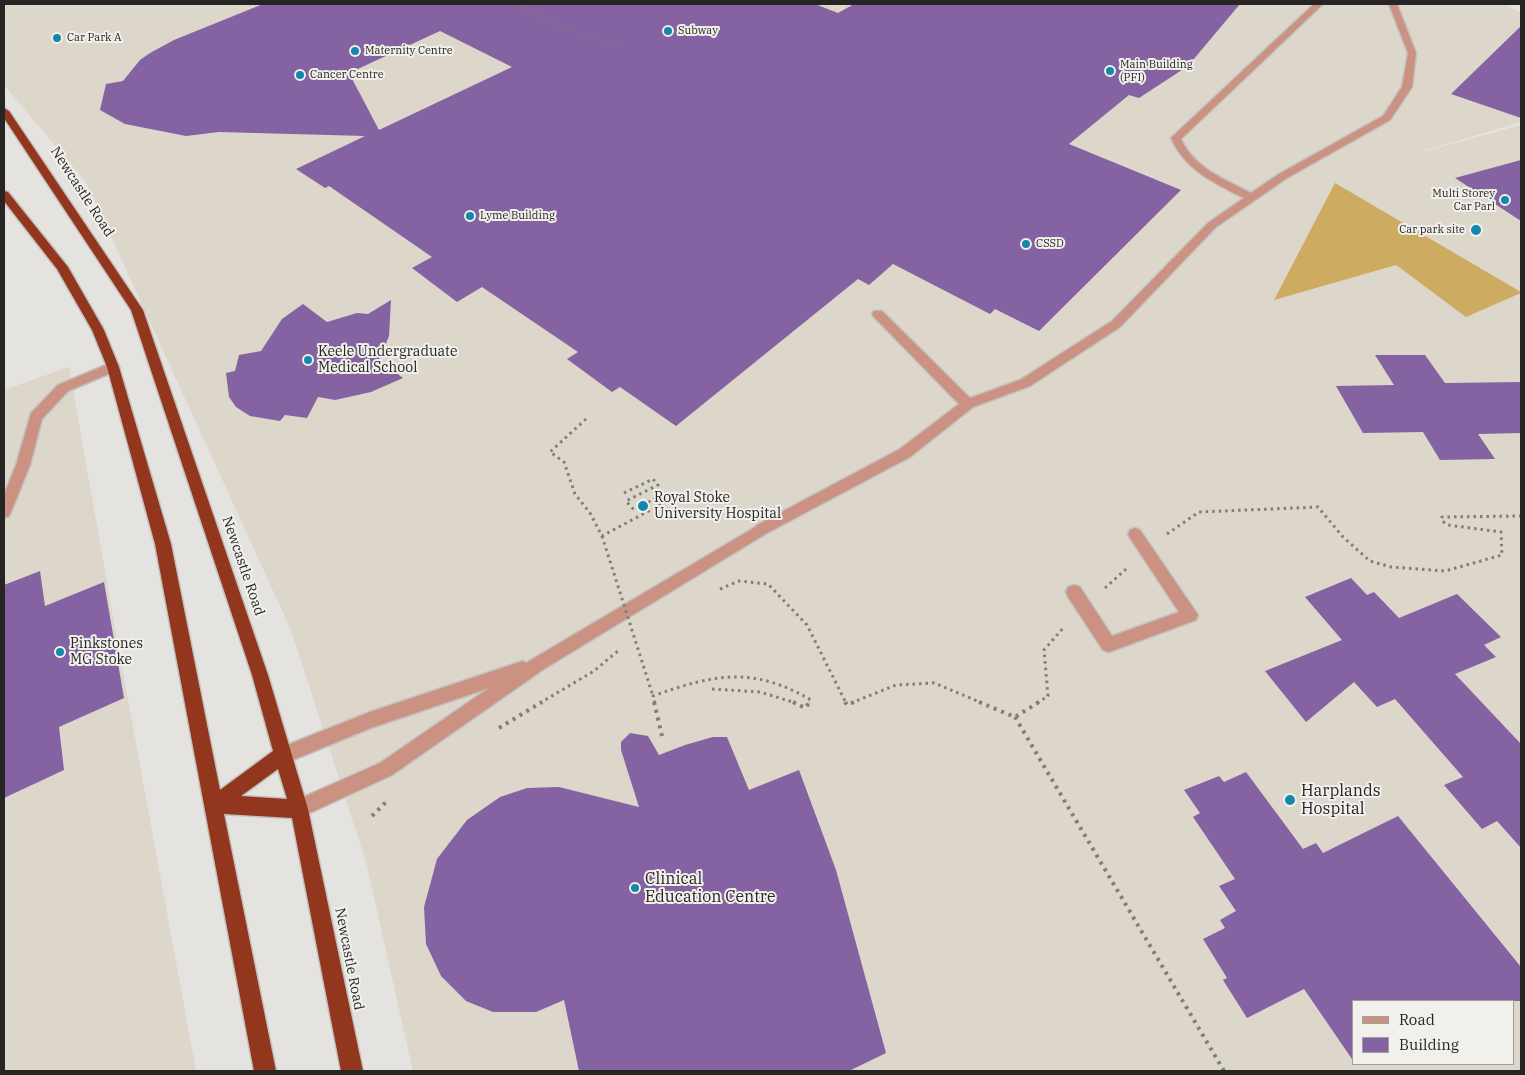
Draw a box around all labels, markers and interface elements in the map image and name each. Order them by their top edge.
place label: Subway [678,24,718,38]
marker: Subway [662,25,674,37]
place label: Car Park A [67,31,122,45]
marker: Car Park A [51,32,63,44]
place label: Maternity Centre [365,44,453,58]
marker: Maternity Centre [349,45,361,57]
place label: Main Building (PFI) [1120,58,1193,84]
marker: Main Building (PFI) [1104,65,1116,77]
place label: Cancer Centre [310,68,384,82]
marker: Cancer Centre [294,69,306,81]
street label: Newcastle Road [47,144,117,240]
place label: Multi Storey Car Parl [1432,187,1495,213]
marker: Multi Storey Car Parl [1499,194,1511,206]
place label: Lyme Building [480,209,555,223]
marker: Lyme Building [464,210,476,222]
place label: Car park site [1399,223,1465,237]
marker: Car park site [1469,223,1483,237]
place label: CSSD [1036,237,1064,251]
marker: CSSD [1020,238,1032,250]
place label: Keele Undergraduate Medical School [318,344,458,377]
marker: Keele Undergraduate Medical School [302,354,314,366]
place label: Royal Stoke University Hospital [654,490,781,522]
marker: Royal Stoke University Hospital [636,499,650,513]
street label: Newcastle Road [218,514,268,618]
place label: Pinkstones MG Stoke [70,636,143,669]
marker: Pinkstones MG Stoke [54,646,66,658]
place label: Harplands Hospital [1301,781,1381,819]
marker: Harplands Hospital [1283,793,1297,807]
place label: Clinical Education Centre [645,869,775,907]
marker: Clinical Education Centre [629,882,641,894]
street label: Newcastle Road [331,906,367,1012]
legend [1352,1000,1515,1065]
text: Road [1399,1010,1435,1029]
text: Building [1399,1035,1459,1054]

